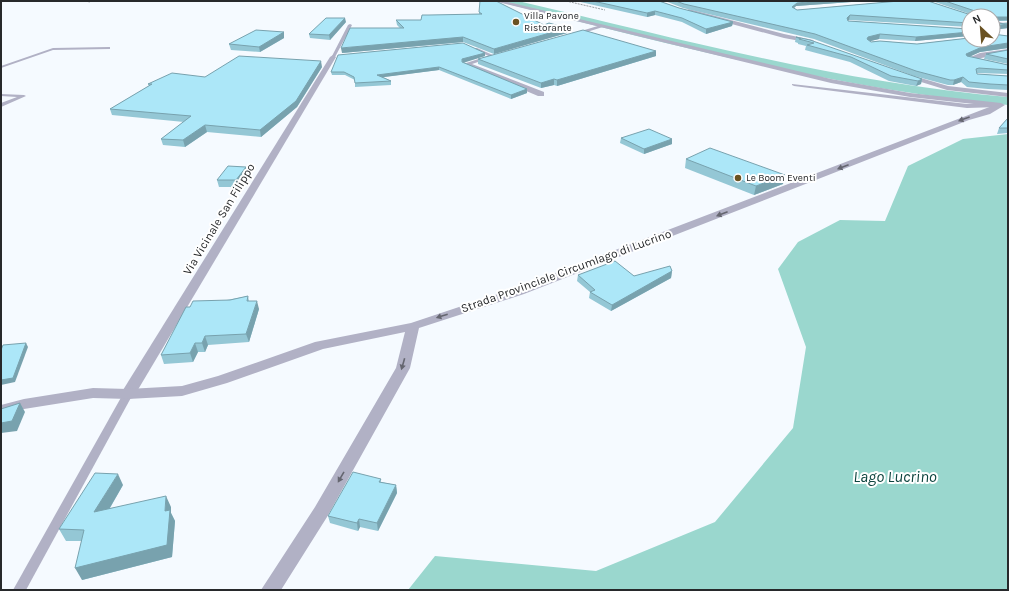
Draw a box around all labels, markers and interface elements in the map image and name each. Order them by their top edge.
north arrow [961,8,1001,48]
place label: Villa Pavone Ristorante [524,10,579,34]
text: N [970,12,983,27]
marker: Villa Pavone Ristorante [511,17,521,27]
one-way arrow [957,117,969,123]
street label: Via Vicinale San Filippo [180,161,258,277]
one-way arrow [836,164,848,170]
place label: Le Boom Eventi [746,172,816,184]
marker: Le Boom Eventi [733,173,743,183]
one-way arrow [715,211,727,217]
street label: Strada Provinciale Circumlago di Lucrino [459,226,673,316]
one-way arrow [436,313,448,319]
one-way arrow [400,358,406,370]
water label: Lago Lucrino [853,467,937,486]
one-way arrow [338,471,345,483]

